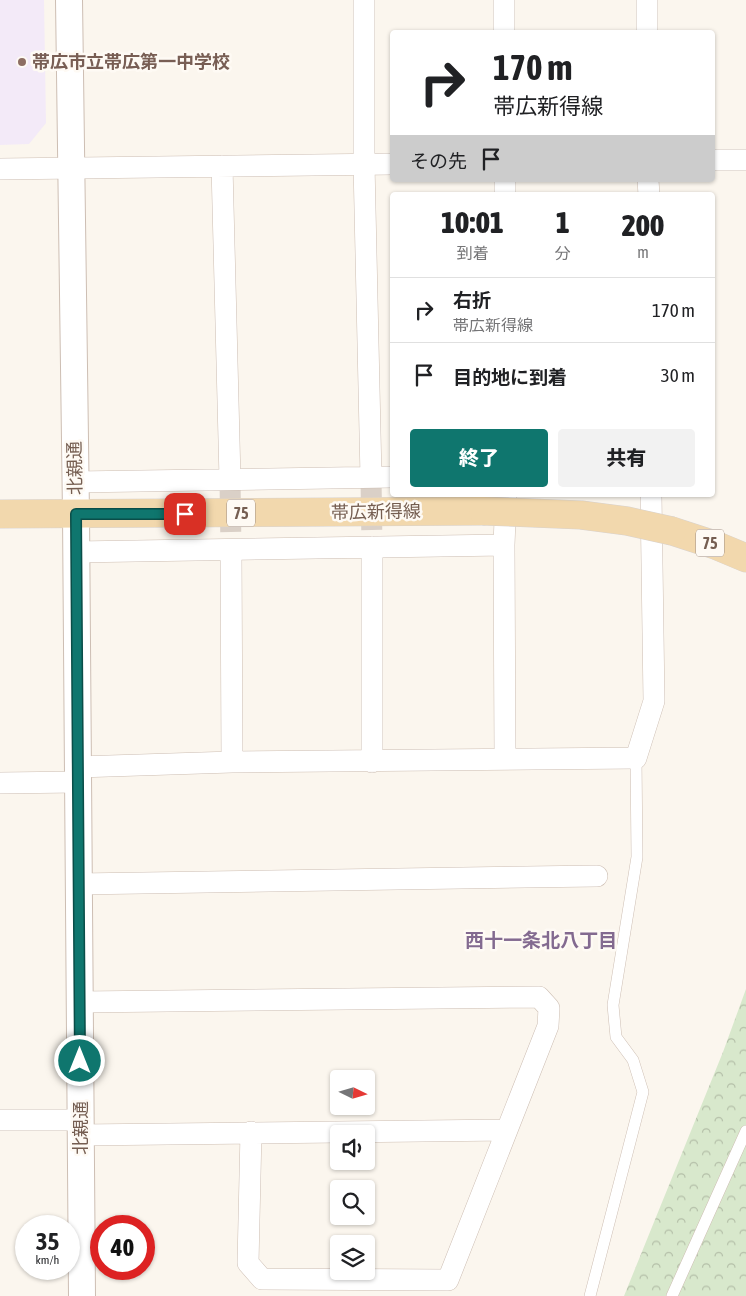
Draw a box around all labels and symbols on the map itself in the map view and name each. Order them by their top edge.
place label: 帯広市立帯広第一中学校 [32,51,230,72]
marker: 帯広市立帯広第一中学校 [16,56,28,68]
street label: 北親通 [64,441,85,495]
pin [164,493,206,535]
road number: 75 [227,499,255,526]
street label: 帯広新得線 [331,500,421,523]
road number: 75 [696,530,724,556]
district label: 西十一条北八丁目 [465,929,617,951]
position arrow [53,1034,105,1086]
north arrow [330,1070,375,1115]
street label: 北親通 [70,1101,91,1155]
speed limit sign: 40 [90,1215,155,1280]

